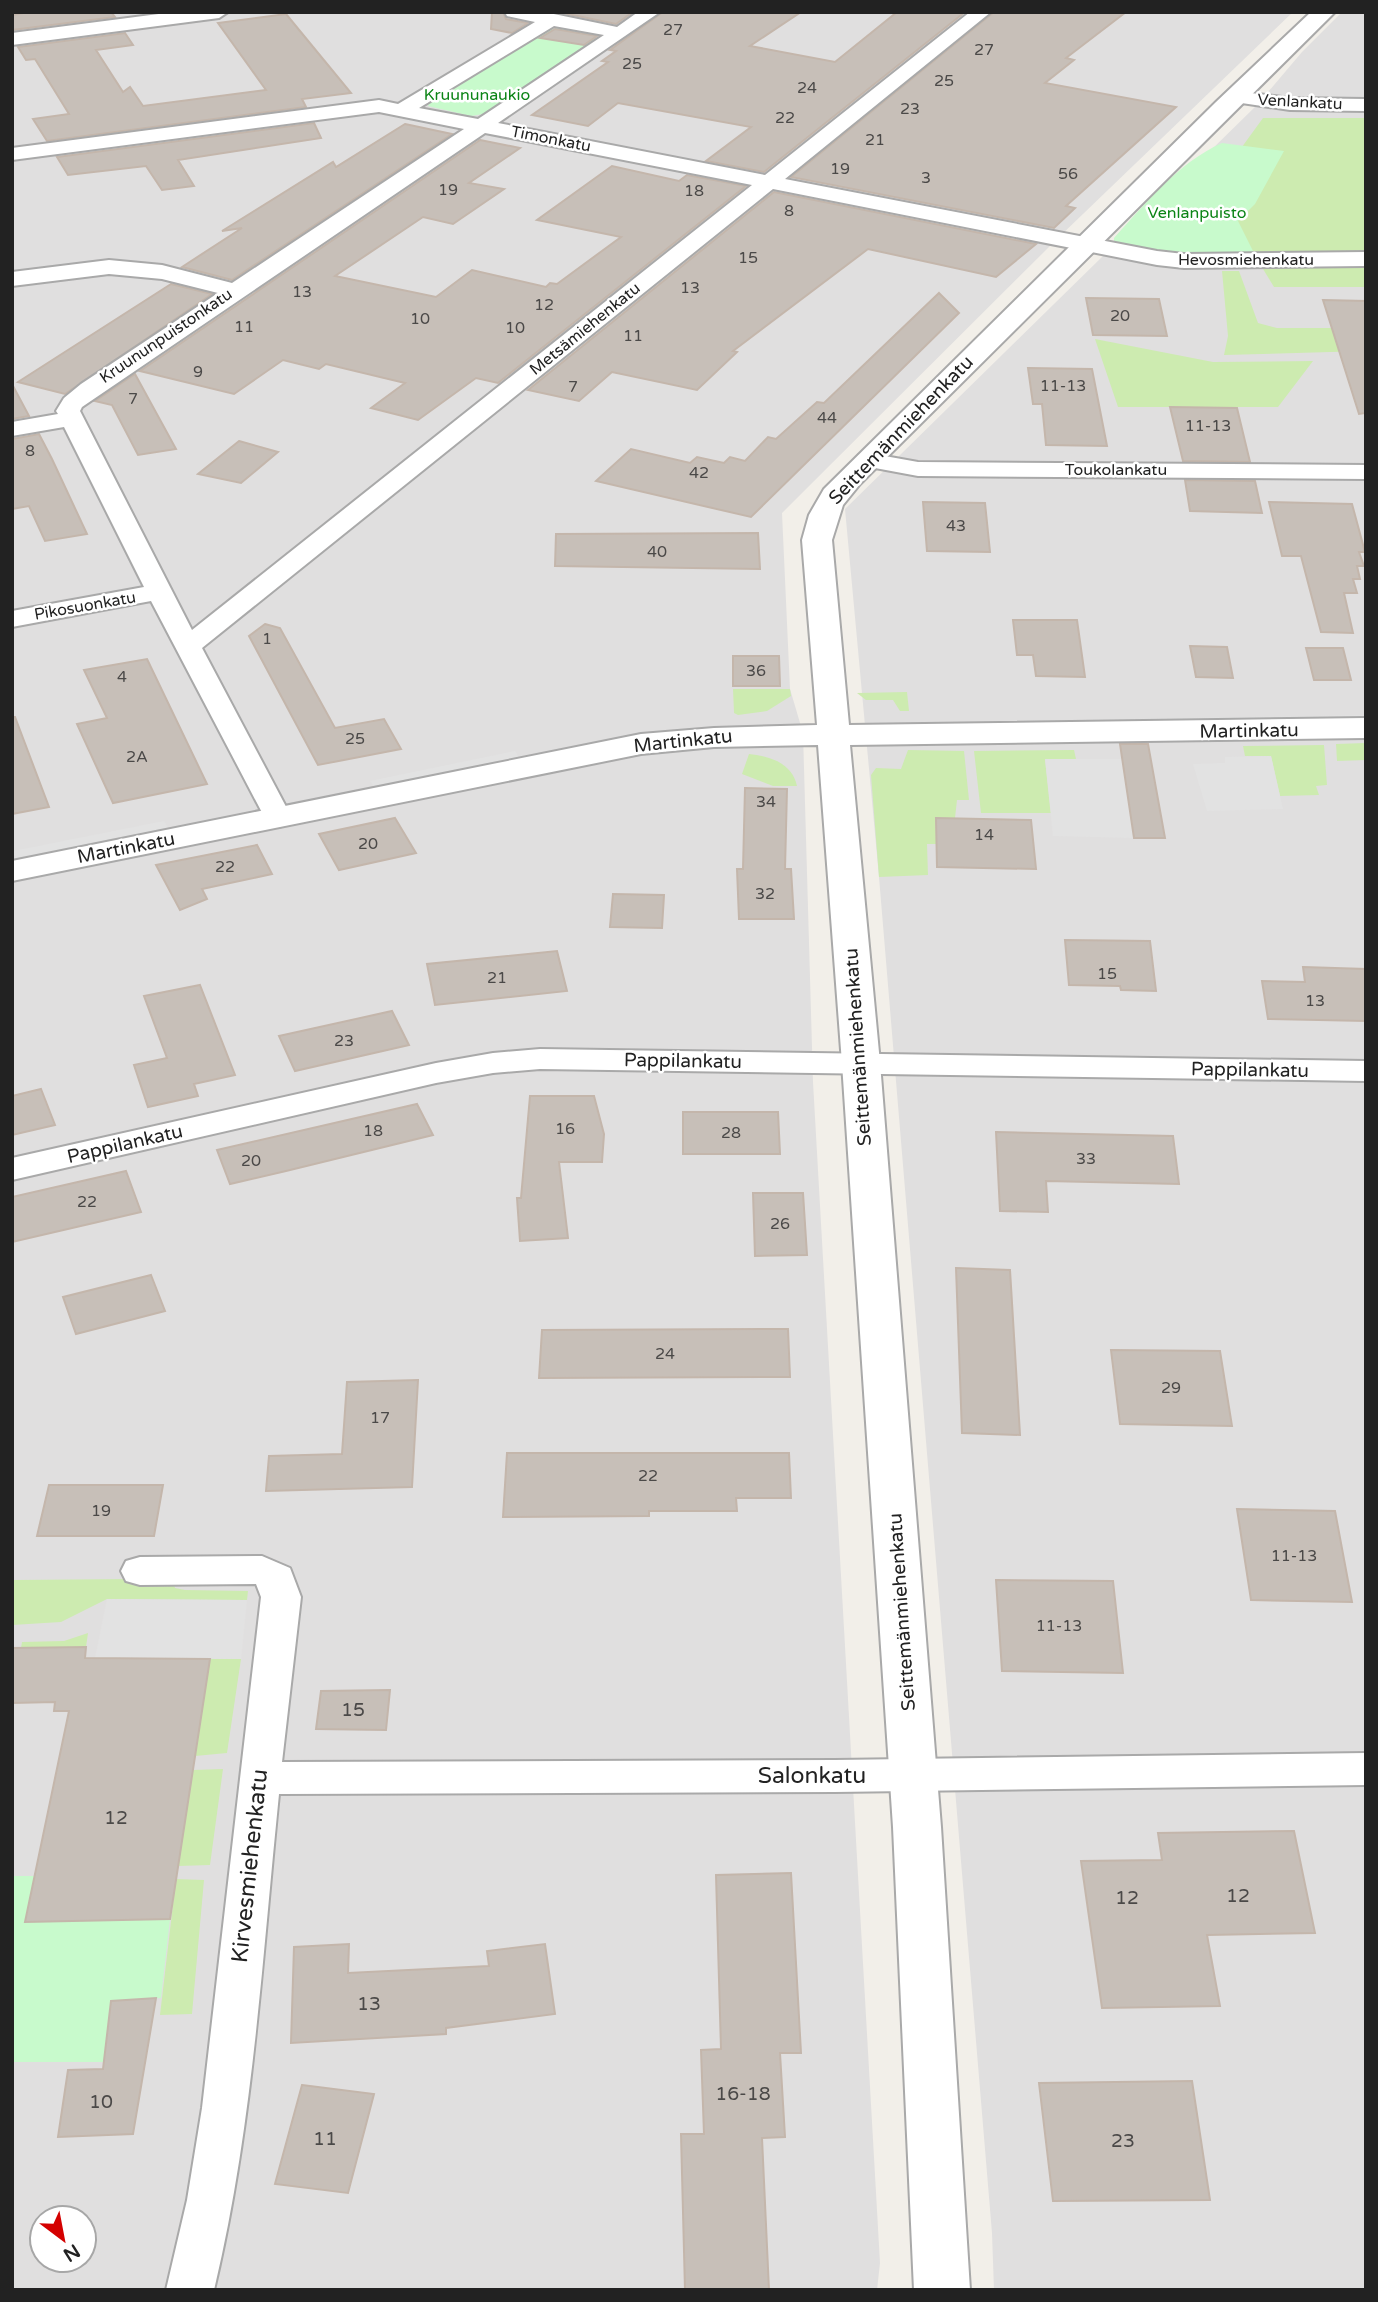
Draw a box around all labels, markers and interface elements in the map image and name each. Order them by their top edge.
house number: 27 [663,20,683,40]
house number: 27 [974,40,994,60]
house number: 25 [622,54,642,74]
house number: 25 [934,71,954,91]
house number: 24 [797,78,817,98]
park label: Kruununaukio [424,85,530,105]
street label: Venlankatu [1257,90,1343,114]
house number: 23 [900,99,920,119]
house number: 22 [775,108,795,128]
street label: Timonkatu [509,121,593,157]
house number: 21 [865,130,885,150]
house number: 19 [830,159,850,179]
house number: 56 [1058,164,1078,184]
house number: 3 [921,168,931,188]
house number: 19 [438,180,458,200]
house number: 18 [684,181,704,201]
house number: 8 [784,201,794,221]
park label: Venlanpuisto [1148,203,1246,223]
house number: 15 [738,248,758,268]
street label: Hevosmiehenkatu [1178,250,1314,270]
street label: Metsämiehenkatu [526,278,644,380]
house number: 13 [680,278,700,298]
house number: 13 [292,282,312,302]
street label: Kruununpuistonkatu [96,284,236,388]
house number: 12 [534,295,554,315]
house number: 20 [1110,306,1130,326]
house number: 10 [410,309,430,329]
house number: 11 [234,317,254,337]
house number: 10 [505,318,525,338]
house number: 11 [623,326,643,346]
street label: Seittemänmiehenkatu [824,351,978,509]
house number: 9 [193,362,203,382]
house number: 11-13 [1040,376,1086,396]
house number: 7 [568,377,578,397]
house number: 7 [128,389,138,409]
house number: 44 [817,408,837,428]
house number: 11-13 [1185,416,1231,436]
house number: 8 [25,441,35,461]
street label: Toukolankatu [1065,460,1167,480]
house number: 42 [689,463,709,483]
house number: 43 [946,516,966,536]
house number: 40 [647,542,667,562]
street label: Pikosuonkatu [33,587,137,625]
house number: 1 [262,629,272,649]
house number: 36 [746,661,766,681]
house number: 4 [117,667,127,687]
street label: Martinkatu [1199,719,1299,743]
street label: Martinkatu [632,725,734,757]
house number: 25 [345,729,365,749]
house number: 2A [126,747,148,767]
house number: 34 [756,792,776,812]
house number: 14 [974,825,994,845]
street label: Martinkatu [75,828,177,868]
house number: 20 [358,834,378,854]
house number: 22 [215,857,235,877]
house number: 32 [755,884,775,904]
street label: Seittemänmiehenkatu [840,947,876,1147]
house number: 15 [1097,964,1117,984]
house number: 21 [487,968,507,988]
house number: 13 [1305,991,1325,1011]
house number: 23 [334,1031,354,1051]
street label: Pappilankatu [624,1049,742,1073]
street label: Pappilankatu [1191,1058,1309,1082]
house number: 16 [555,1119,575,1139]
street label: Pappilankatu [65,1120,185,1168]
house number: 18 [363,1121,383,1141]
house number: 28 [721,1123,741,1143]
house number: 33 [1076,1149,1096,1169]
house number: 20 [241,1151,261,1171]
house number: 22 [77,1192,97,1212]
house number: 26 [770,1214,790,1234]
house number: 24 [655,1344,675,1364]
house number: 29 [1161,1378,1181,1398]
house number: 17 [370,1408,390,1428]
house number: 22 [638,1466,658,1486]
house number: 19 [91,1501,111,1521]
street label: Seittemänmiehenkatu [884,1512,920,1712]
house number: 11-13 [1271,1546,1317,1566]
house number: 11-13 [1036,1616,1082,1636]
house number: 15 [341,1699,365,1721]
street label: Salonkatu [758,1762,866,1790]
street label: Kirvesmiehenkatu [226,1768,274,1964]
house number: 12 [104,1807,128,1829]
house number: 12 [1226,1885,1250,1907]
house number: 12 [1115,1887,1139,1909]
house number: 13 [357,1993,381,2015]
house number: 16-18 [715,2083,771,2105]
house number: 10 [89,2091,113,2113]
house number: 11 [313,2128,337,2150]
house number: 23 [1111,2130,1135,2152]
north arrow [28,2204,98,2274]
text: N [59,2239,84,2266]

